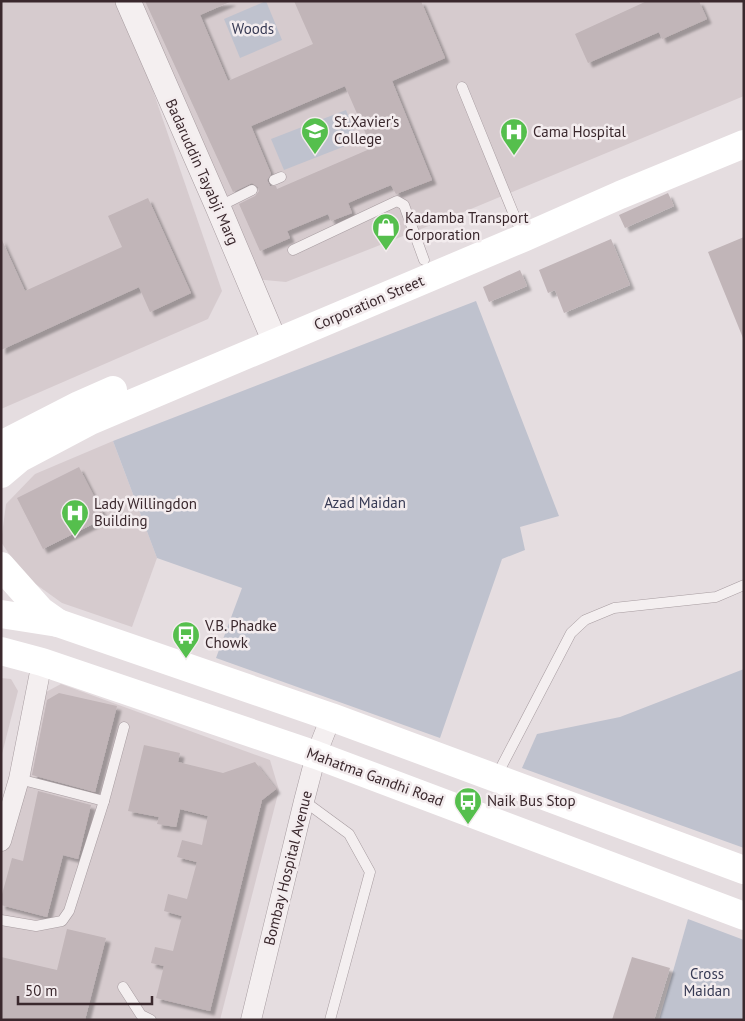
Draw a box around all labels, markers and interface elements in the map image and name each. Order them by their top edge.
park label: Woods [232,19,274,38]
street label: Badaruddin Tayabji Marg [162,96,243,248]
place label: St.Xavier's College [334,112,399,148]
school or university icon: St.Xavier's College [300,116,330,155]
hospital icon: Cama Hospital [499,117,529,156]
place label: Cama Hospital [533,122,626,141]
place label: Kadamba Transport Corporation [405,208,529,244]
shop icon: Kadamba Transport Corporation [371,212,401,251]
street label: Corporation Street [311,271,427,334]
park label: Azad Maidan [324,493,406,512]
place label: Lady Willingdon Building [94,494,197,530]
hospital icon: Lady Willingdon Building [60,498,90,537]
place label: V.B. Phadke Chowk [204,616,277,652]
bus stop icon: V.B. Phadke Chowk [171,620,201,659]
street label: Mahatma Gandhi Road [304,743,446,810]
bus stop icon: Naik Bus Stop [453,786,483,825]
street label: Bombay Hospital Avenue [259,789,316,947]
place label: Naik Bus Stop [487,791,576,810]
park label: Cross Maidan [683,964,731,1000]
scale bar [18,974,151,1006]
text: 50 m [25,981,58,1000]

